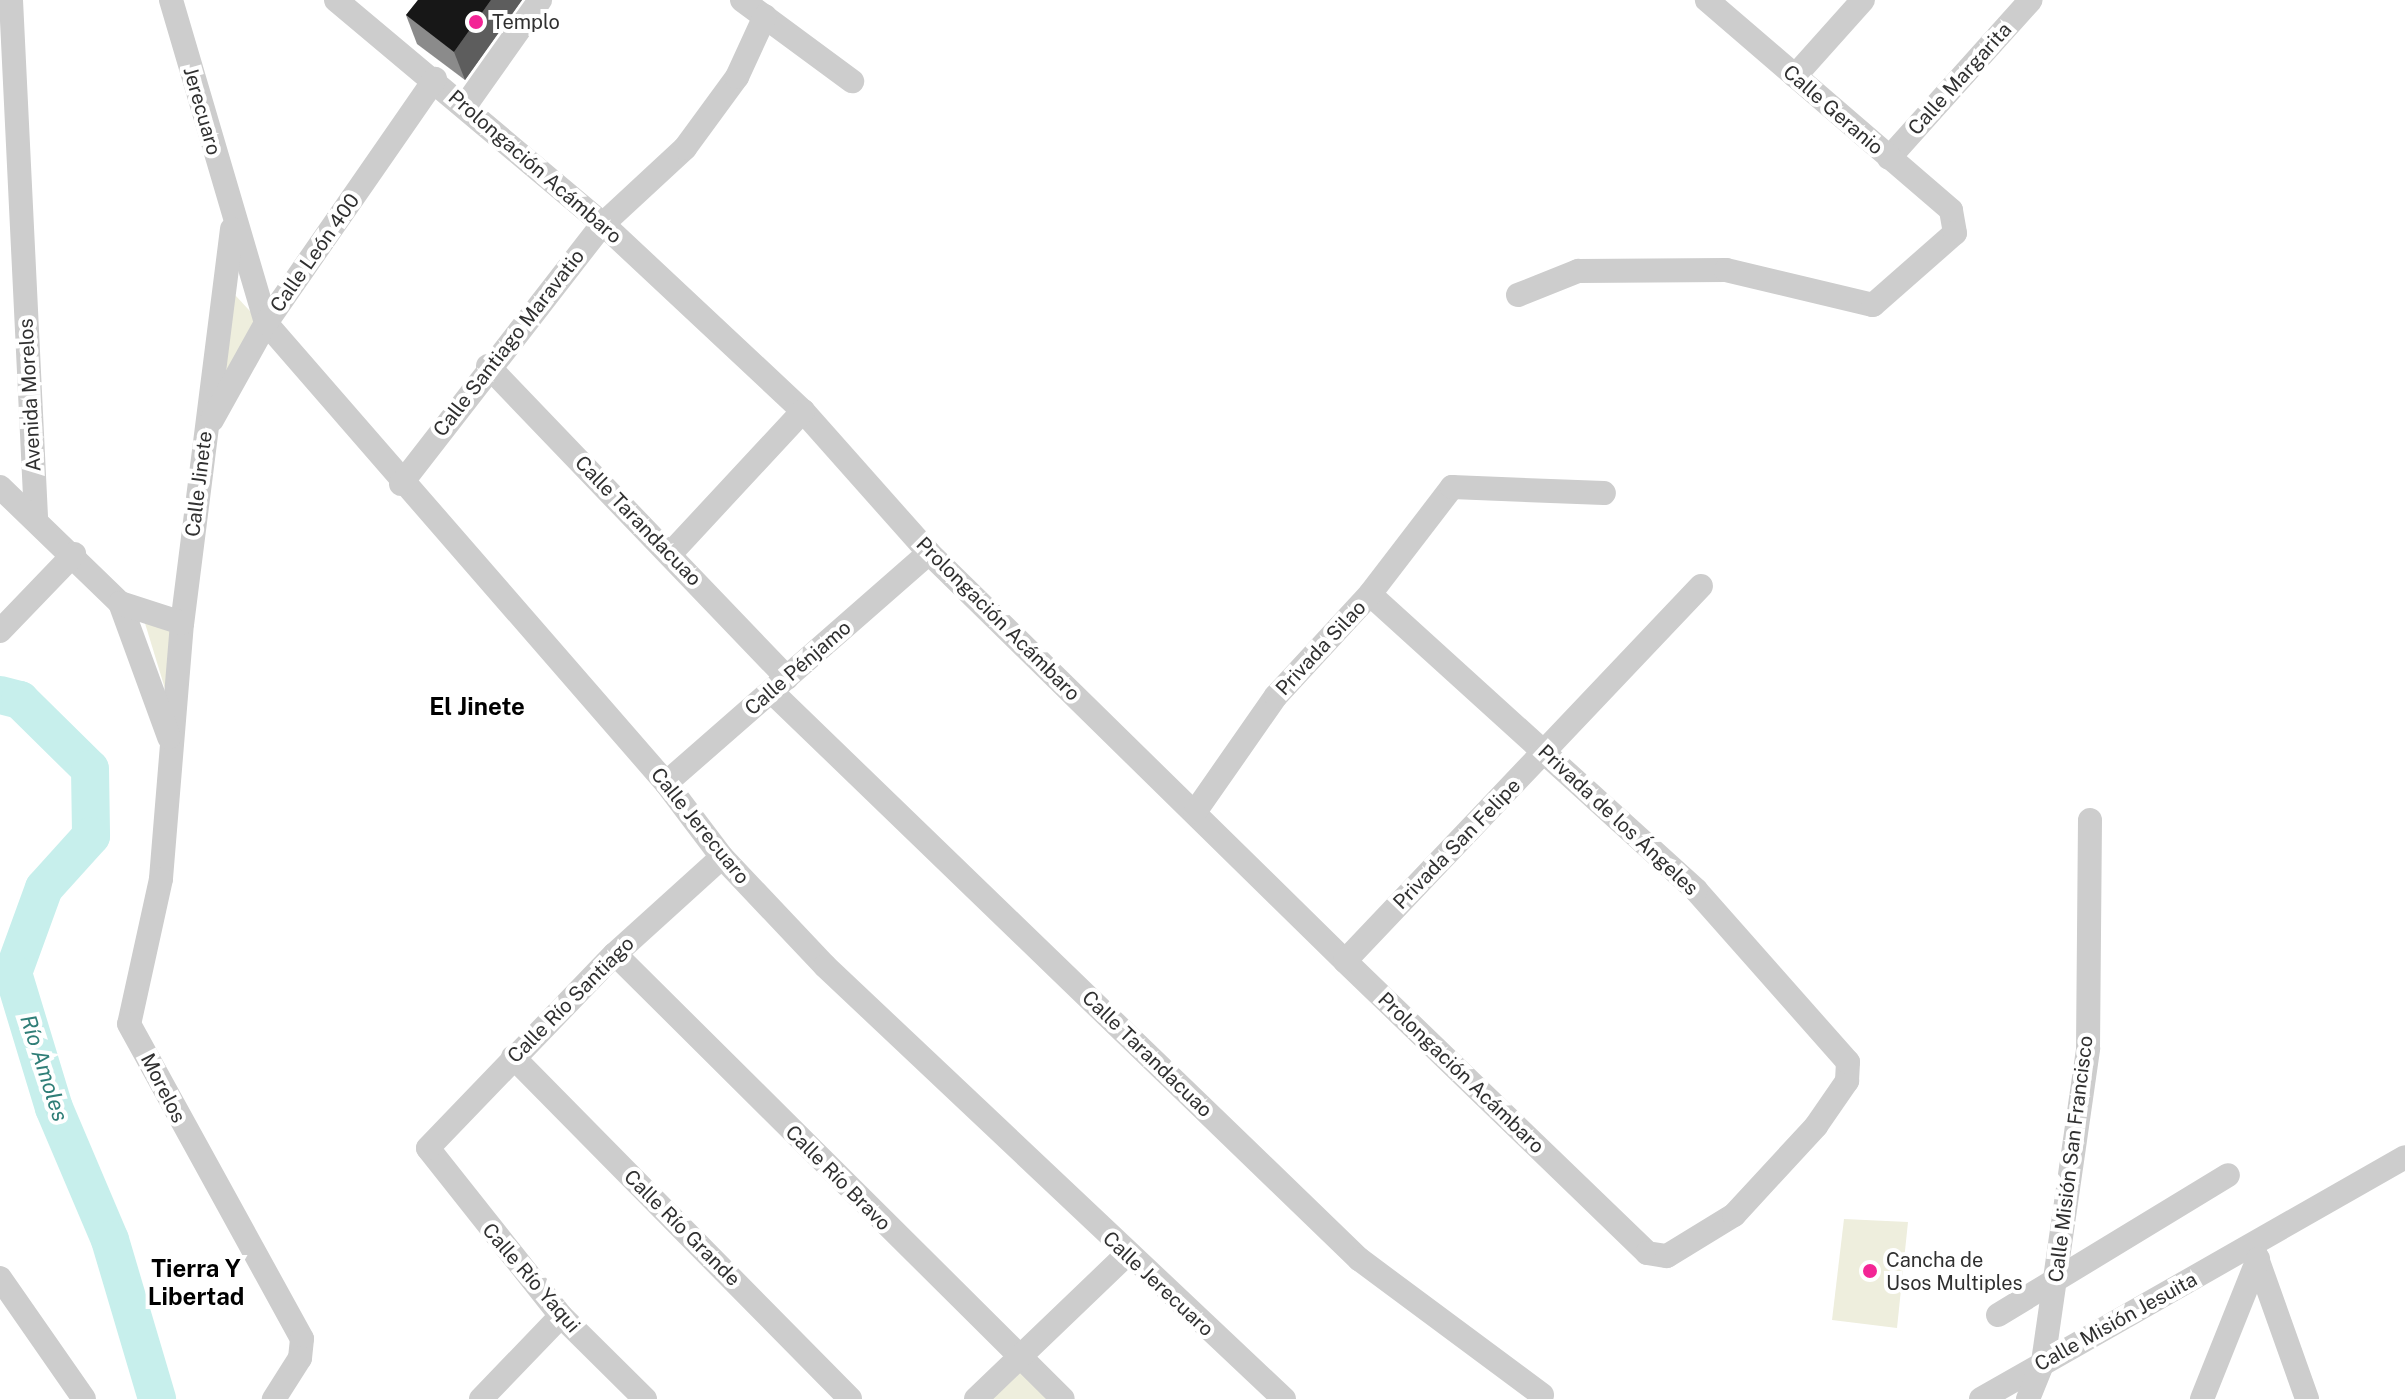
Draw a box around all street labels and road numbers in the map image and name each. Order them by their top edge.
street label: Calle Margarita [1903,18,2017,140]
street label: Calle Geranio [1778,60,1888,160]
street label: Jerecuaro [178,64,226,158]
street label: Prolongación Acámbaro [444,85,626,249]
street label: Calle León 400 [265,189,365,317]
street label: Calle Santiago Maravatio [428,245,590,441]
street label: Avenida Morelos [14,318,46,472]
street label: Calle Jinete [181,430,217,538]
street label: Calle Tarandacuao [570,451,706,591]
street label: Prolongación Acámbaro [911,532,1085,706]
street label: Privada Silao [1271,596,1371,700]
street label: Calle Pénjamo [740,615,856,721]
street label: Privada de los Ángeles [1533,740,1703,900]
street label: Calle Jerecuaro [646,763,754,889]
street label: Privada San Felipe [1389,774,1525,914]
street label: Calle Río Santiago [503,932,639,1068]
street label: Calle Tarandacuao [1077,986,1217,1122]
street label: Prolongación Acámbaro [1373,987,1549,1159]
street label: Calle Misión San Francisco [2044,1034,2098,1284]
street label: Morelos [135,1049,191,1127]
street label: Calle Río Bravo [780,1120,896,1236]
street label: Calle Río Grande [619,1165,745,1291]
street label: Calle Río Yaqui [477,1218,585,1338]
street label: Calle Jerecuaro [1098,1227,1218,1341]
street label: Calle Misión Jesuita [2030,1267,2202,1377]

